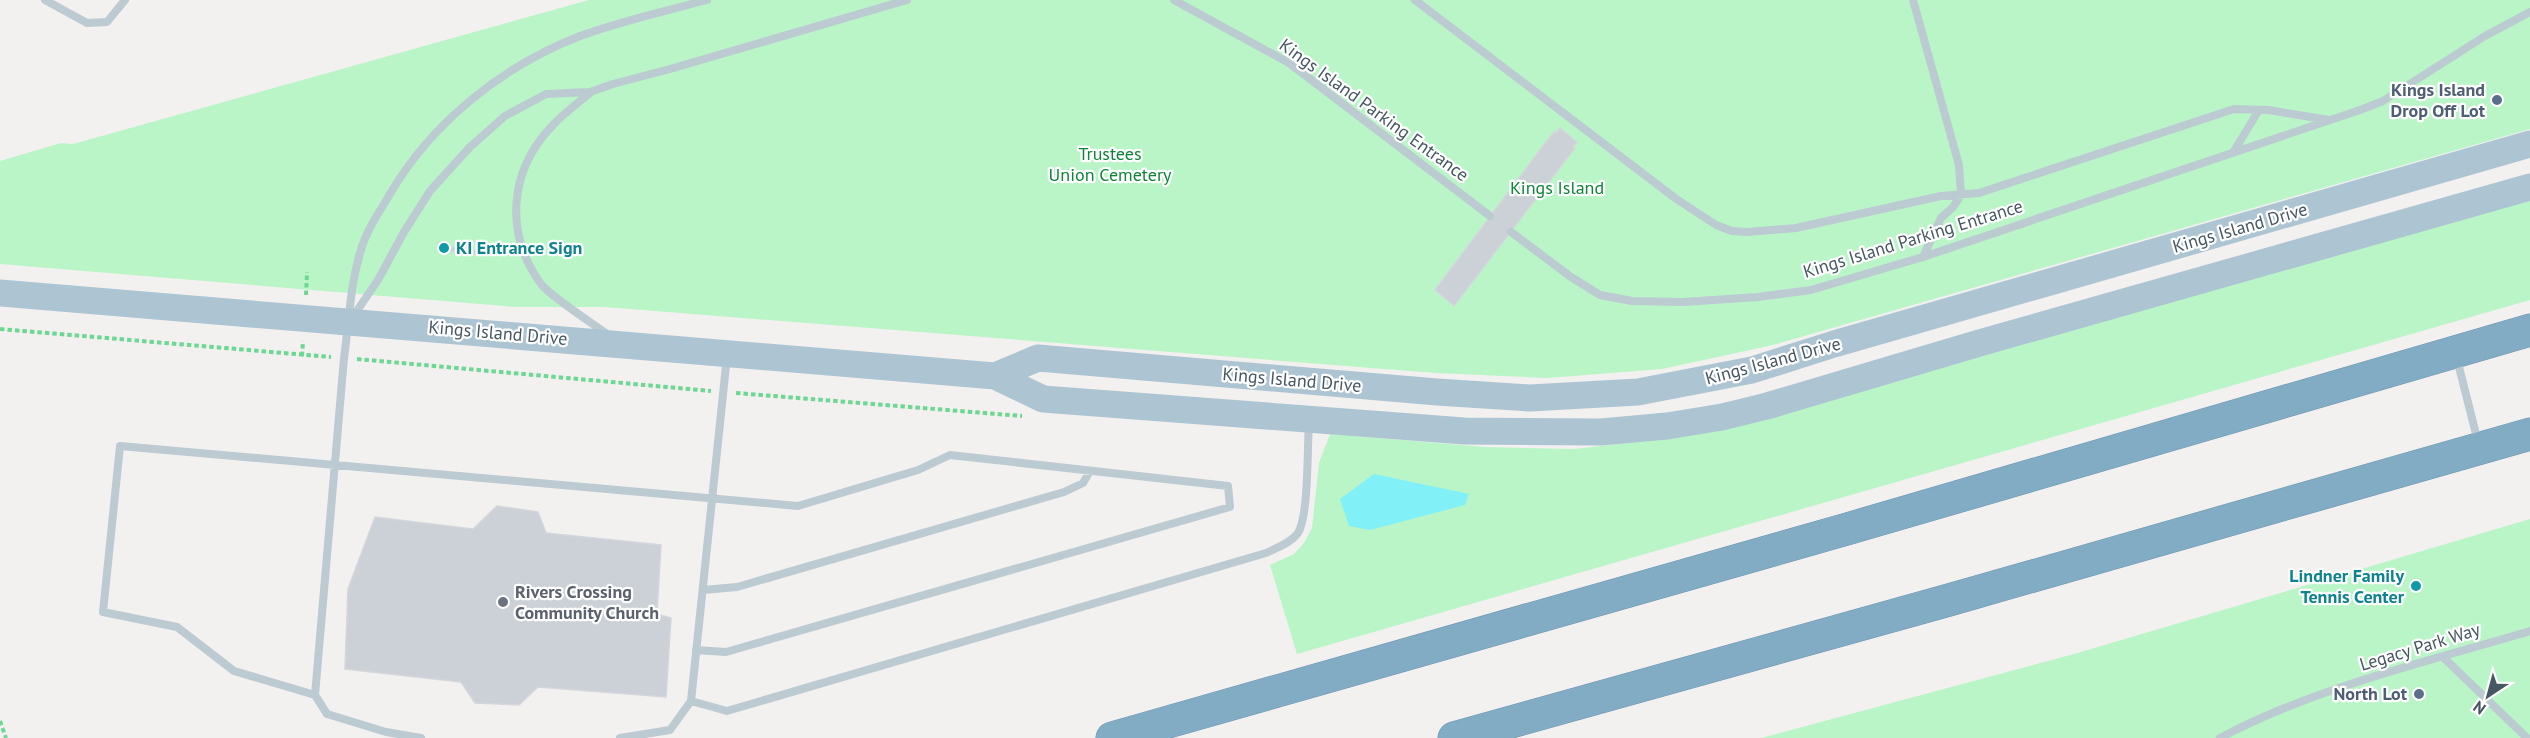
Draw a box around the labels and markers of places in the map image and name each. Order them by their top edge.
place label: Kings Island Drop Off Lot [2391,78,2486,122]
marker: Kings Island Drop Off Lot [2490,93,2504,107]
place label: KI Entrance Sign [456,236,582,259]
marker: KI Entrance Sign [437,241,451,255]
place label: Lindner Family Tennis Center [2289,564,2405,608]
marker: Lindner Family Tennis Center [2409,579,2423,593]
place label: Rivers Crossing Community Church [515,580,659,624]
marker: Rivers Crossing Community Church [496,595,510,609]
place label: North Lot [2333,682,2408,705]
marker: North Lot [2412,687,2426,701]

